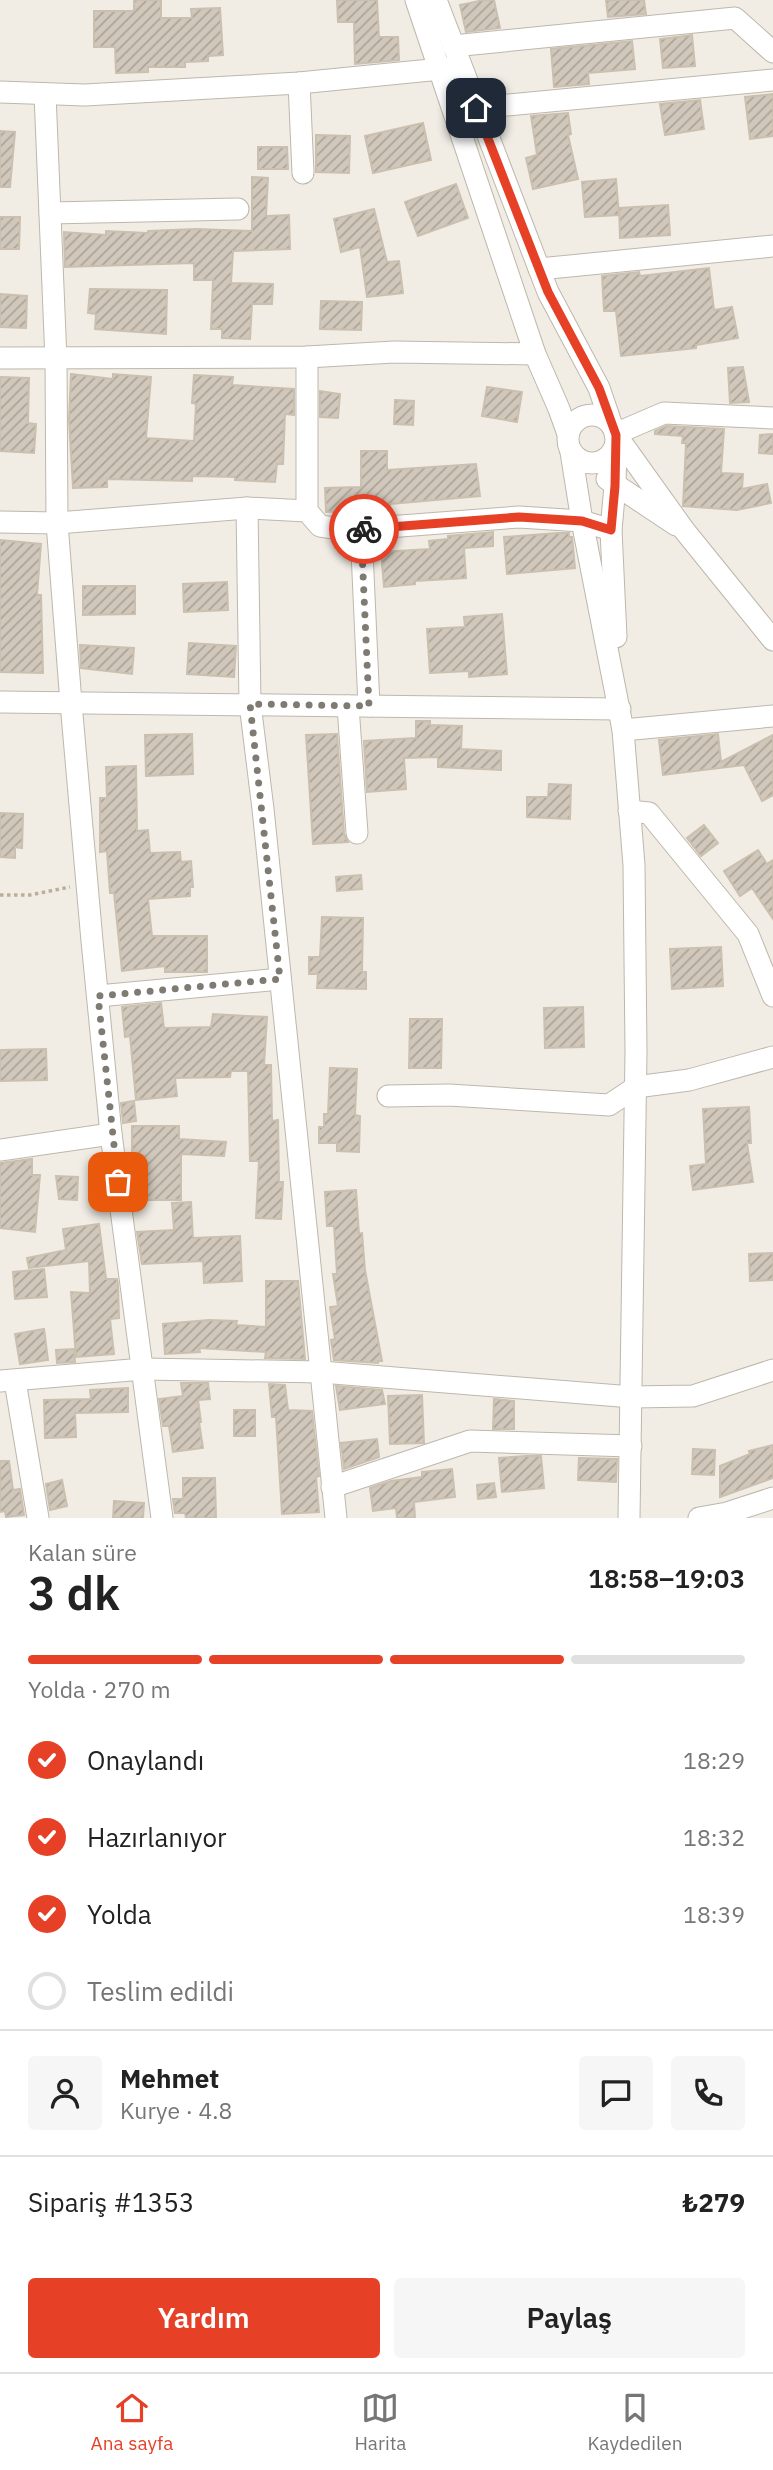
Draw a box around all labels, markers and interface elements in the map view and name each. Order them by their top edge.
pin [446,78,506,138]
icon: home [457,89,495,127]
courier [329,494,399,564]
icon: bike [345,510,383,548]
pin [88,1152,148,1212]
icon: bag [99,1163,137,1201]
text: Kalan süre [28,1537,137,1567]
text: 18:58–19:03 [588,1561,745,1595]
text: 3 dk [28,1563,120,1623]
text: Yolda · 270 m [28,1674,171,1704]
icon: check [28,1741,66,1779]
text: Onaylandı [87,1743,204,1777]
text: 18:29 [683,1745,745,1775]
icon: check [28,1818,66,1856]
text: Hazırlanıyor [87,1820,227,1854]
text: 18:32 [683,1822,745,1852]
icon: check [28,1895,66,1933]
text: Yolda [87,1897,152,1931]
text: 18:39 [683,1899,745,1929]
text: Teslim edildi [87,1974,234,2008]
button: person [28,2056,102,2130]
button: chat [579,2056,653,2130]
button: phone [671,2056,745,2130]
text: Mehmet [120,2061,219,2095]
text: Kurye · 4.8 [120,2095,232,2125]
text: Sipariş #1353 [28,2185,194,2219]
text: ₺279 [682,2185,745,2219]
button: Yardım [28,2278,380,2358]
button: Paylaş [394,2278,745,2358]
tab: Ana sayfa [91,2389,173,2455]
tab: Harita [354,2389,407,2455]
tab: Kaydedilen [588,2389,682,2455]

